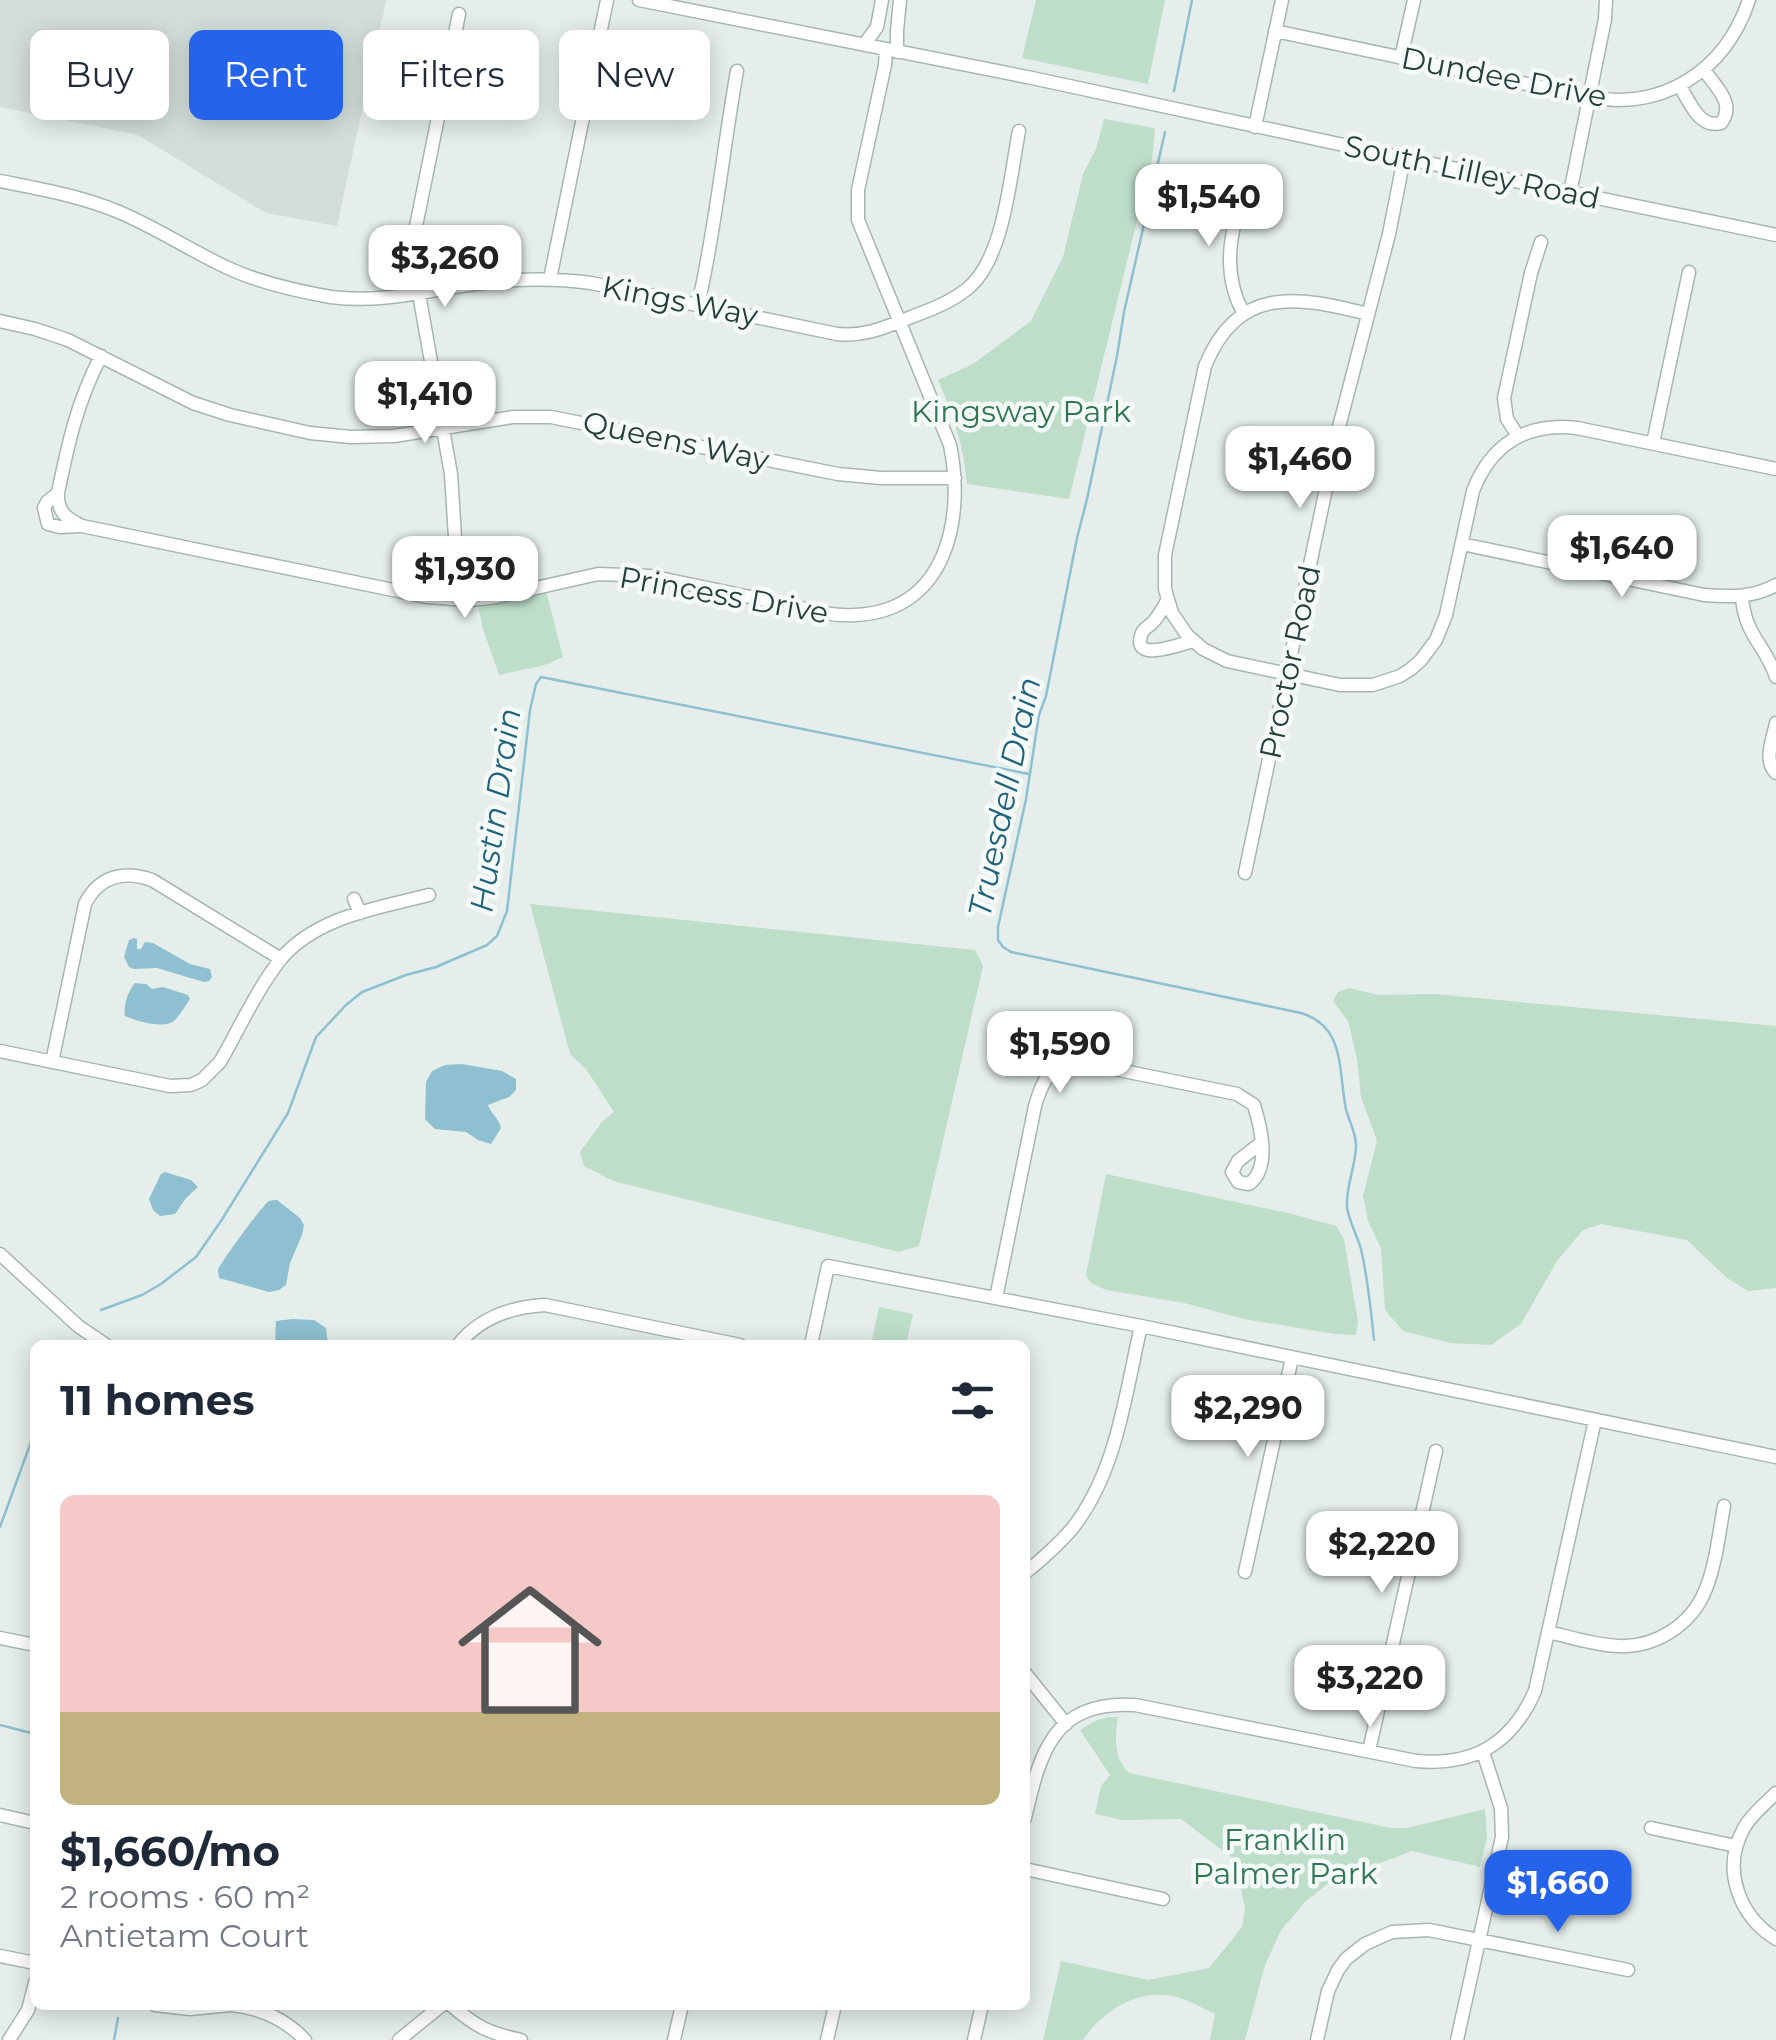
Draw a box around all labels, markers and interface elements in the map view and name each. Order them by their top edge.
chip: Buy [30,30,169,120]
chip: Rent [189,30,343,120]
chip: Filters [363,30,539,120]
chip: New [559,30,710,120]
street label: Dundee Drive [1398,39,1610,115]
street label: South Lilley Road [1341,127,1603,217]
pin: $1,540 [1128,164,1290,249]
text: $1,540 [1157,177,1261,216]
pin: $3,260 [364,225,526,310]
text: $3,260 [391,238,499,277]
street label: Kings Way [599,268,762,334]
pin: $1,410 [344,361,506,446]
text: $1,410 [377,374,473,413]
park label: Kingsway Park [911,393,1131,430]
street label: Queens Way [580,403,773,479]
pin: $1,460 [1219,426,1381,511]
text: $1,460 [1247,439,1353,478]
pin: $1,640 [1541,515,1703,600]
text: $1,640 [1570,528,1674,567]
pin: $1,930 [384,536,546,621]
text: $1,930 [414,549,516,588]
street label: Princess Drive [617,558,831,632]
street label: Proctor Road [1251,562,1329,762]
water label: Truesdell Drain [959,673,1049,921]
water label: Hustin Drain [461,705,529,915]
pin: $1,590 [979,1011,1141,1096]
text: $1,590 [1009,1024,1111,1063]
icon: filters [945,1373,1000,1428]
text: 11 homes [60,1374,255,1426]
pin: $2,290 [1167,1375,1329,1460]
text: $2,290 [1193,1388,1303,1427]
pin: $2,220 [1301,1511,1463,1596]
text: $2,220 [1328,1524,1436,1563]
icon: home [440,1560,620,1740]
pin: $3,220 [1289,1645,1451,1730]
text: $3,220 [1316,1658,1424,1697]
park label: Franklin Palmer Park [1192,1821,1378,1892]
text: $1,660/mo [60,1825,280,1877]
pin: $1,660 [1477,1850,1639,1935]
text: $1,660 [1506,1863,1610,1902]
text: 2 rooms · 60 m² [60,1877,310,1916]
text: Antietam Court [60,1916,309,1955]

